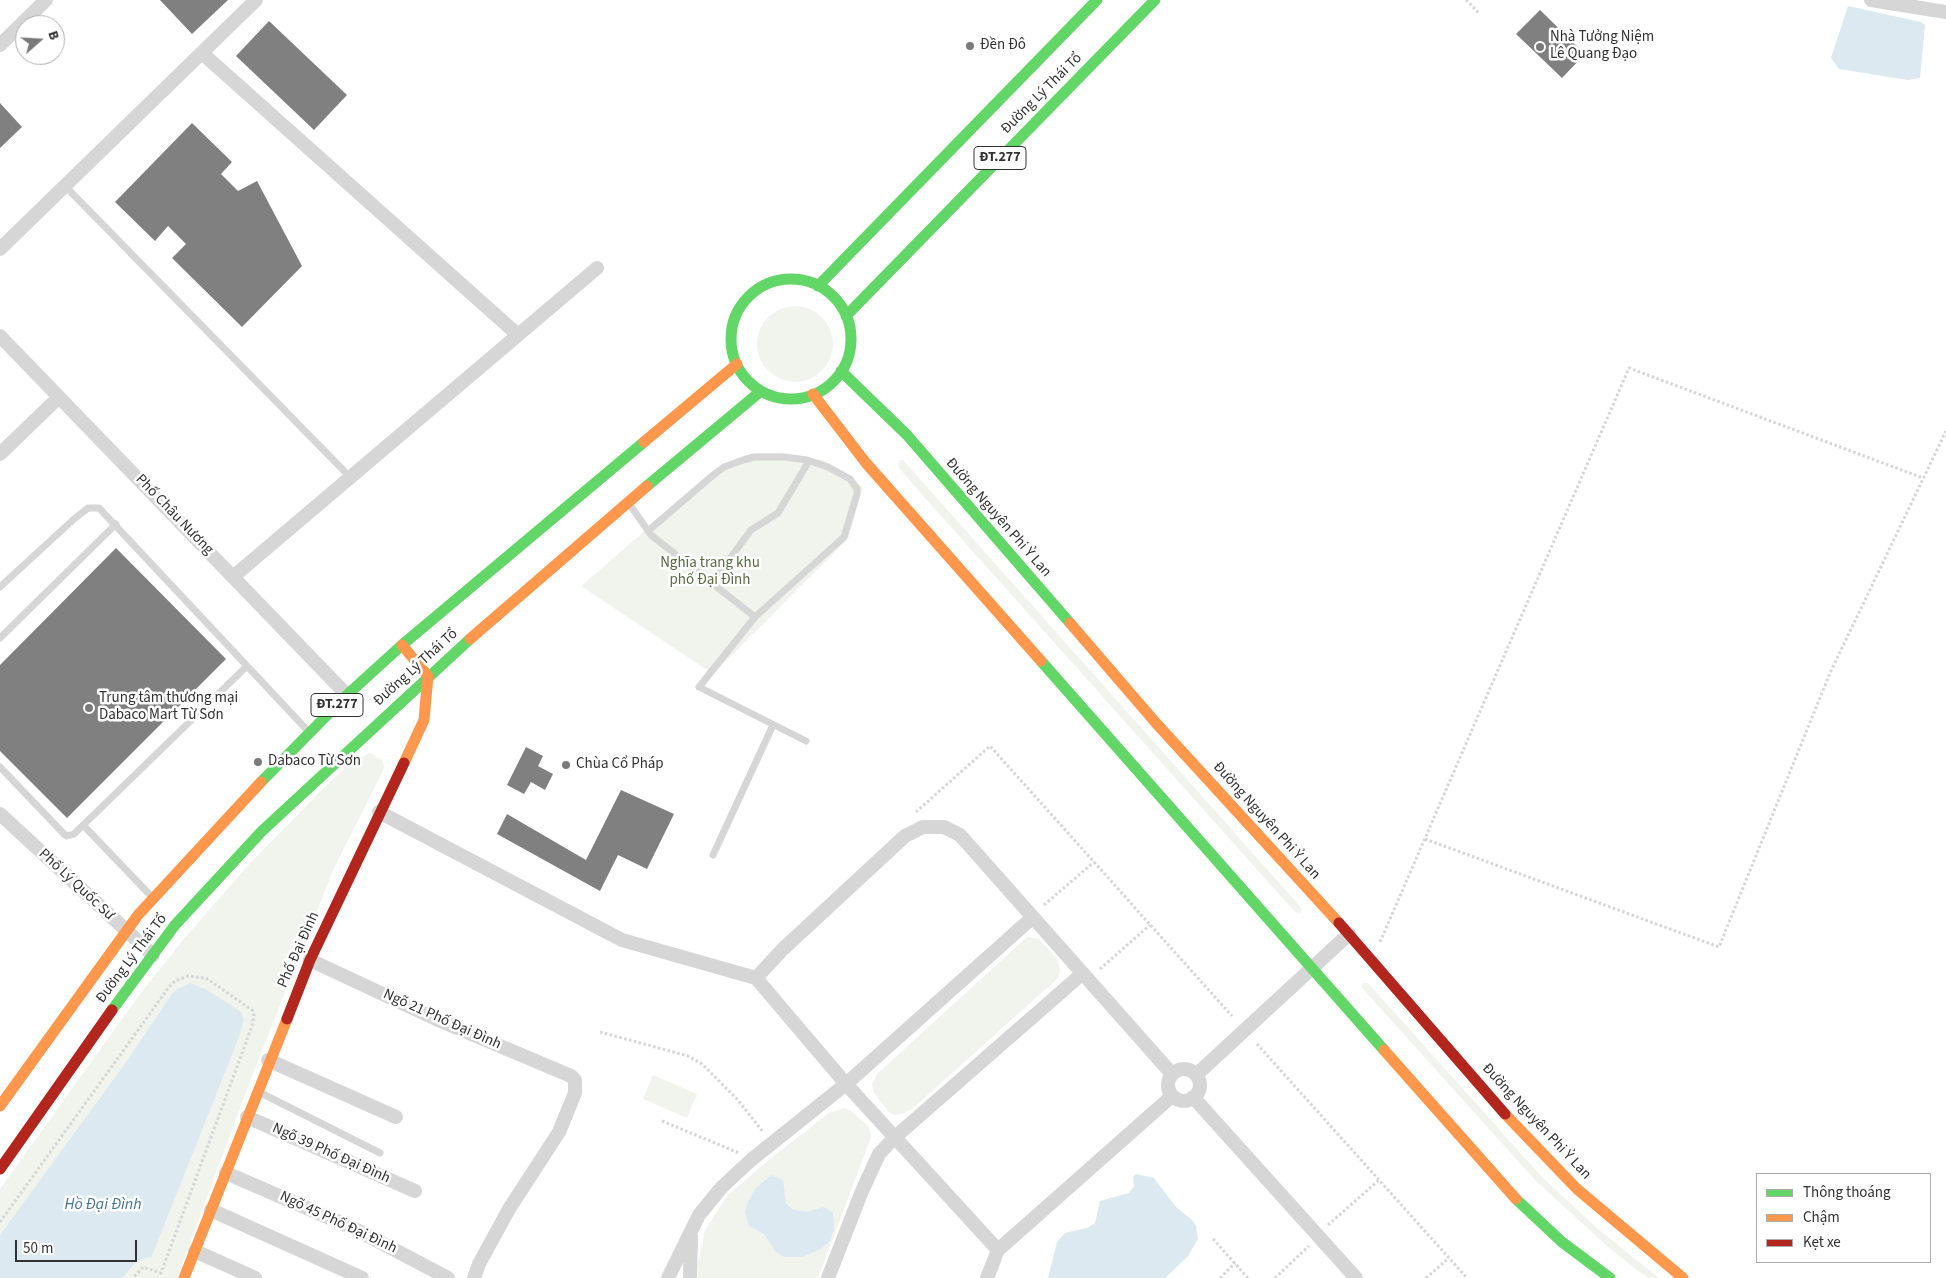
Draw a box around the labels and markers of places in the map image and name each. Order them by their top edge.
place label: Nhà Tưởng Niệm Lê Quang Đạo [1550,29,1654,64]
place label: Đền Đô [980,37,1026,55]
marker: Đền Đô [964,40,976,52]
marker: Nhà Tưởng Niệm Lê Quang Đạo [1534,41,1546,53]
place label: Trung tâm thương mại Dabaco Mart Từ Sơn [99,690,238,725]
marker: Trung tâm thương mại Dabaco Mart Từ Sơn [83,702,95,714]
place label: Dabaco Từ Sơn [268,753,361,771]
marker: Dabaco Từ Sơn [252,756,264,768]
place label: Chùa Cổ Pháp [576,756,664,774]
marker: Chùa Cổ Pháp [560,759,572,771]

